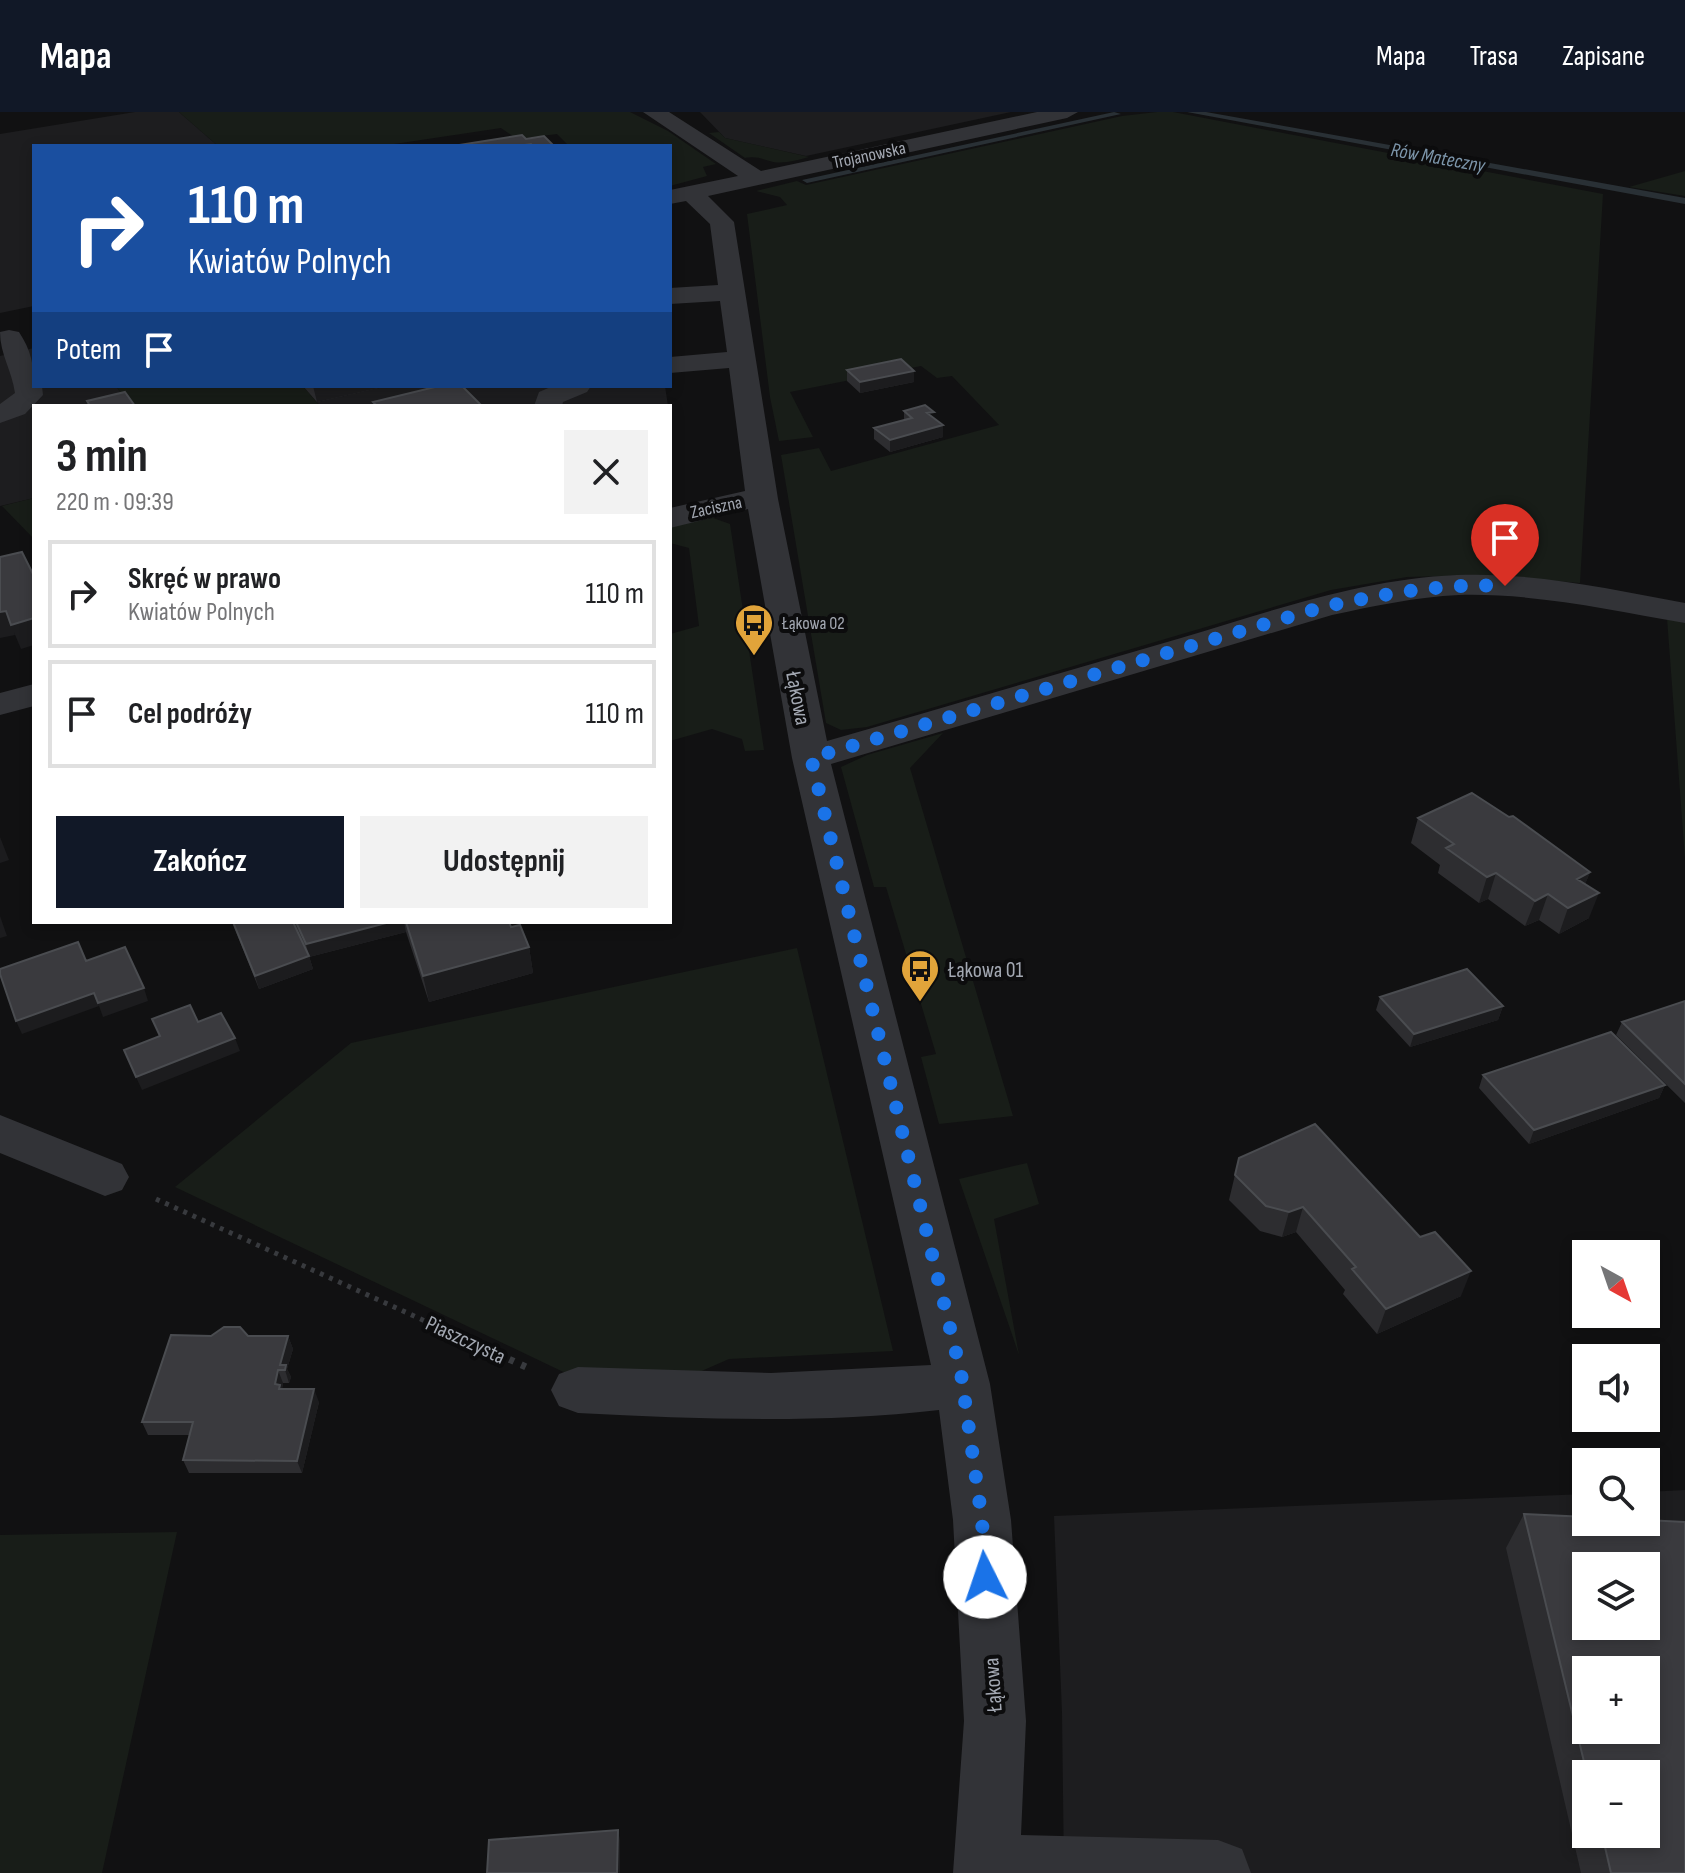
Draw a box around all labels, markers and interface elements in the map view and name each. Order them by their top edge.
text: Mapa [40,34,112,79]
text: Mapa [1376,40,1426,73]
text: Trasa [1470,40,1518,73]
text: Zapisane [1562,40,1645,73]
street label: Trojanowska [831,138,908,173]
water label: Rów Mateczny [1389,138,1488,178]
text: 110 m [188,173,304,240]
icon: right [56,176,160,280]
text: Kwiatów Polnych [188,241,392,284]
icon: arrive [137,328,181,372]
text: Potem [56,332,121,368]
text: 3 min [56,428,148,485]
button: close [564,430,648,514]
text: 220 m · 09:39 [56,487,174,518]
street label: Zaciszna [688,492,744,523]
pin [1471,504,1539,586]
icon: arrive [1483,516,1527,560]
text: Skręć w prawo [128,561,281,597]
icon: right [60,572,104,616]
text: 110 m [586,576,644,612]
text: Kwiatów Polnych [128,597,275,628]
bus stop icon: Łąkowa 02 [733,602,775,657]
place label: Łąkowa 02 [781,613,845,634]
street label: Łąkowa [779,668,816,727]
icon: arrive [60,692,104,736]
text: Cel podróży [128,696,252,732]
text: 110 m [586,696,644,732]
button: Zakończ [56,816,344,908]
button: Udostępnij [360,816,648,908]
bus stop icon: Łąkowa 01 [899,948,941,1003]
place label: Łąkowa 01 [947,957,1024,984]
north arrow [1572,1240,1660,1328]
map controls [1572,1240,1660,1848]
street label: Piaszczysta [421,1310,510,1371]
button: sound [1572,1344,1660,1432]
button: search [1572,1448,1660,1536]
position arrow [943,1535,1027,1619]
button: layers [1572,1552,1660,1640]
button: + [1572,1656,1660,1744]
street label: Łąkowa [978,1657,1009,1714]
button: − [1572,1760,1660,1848]

